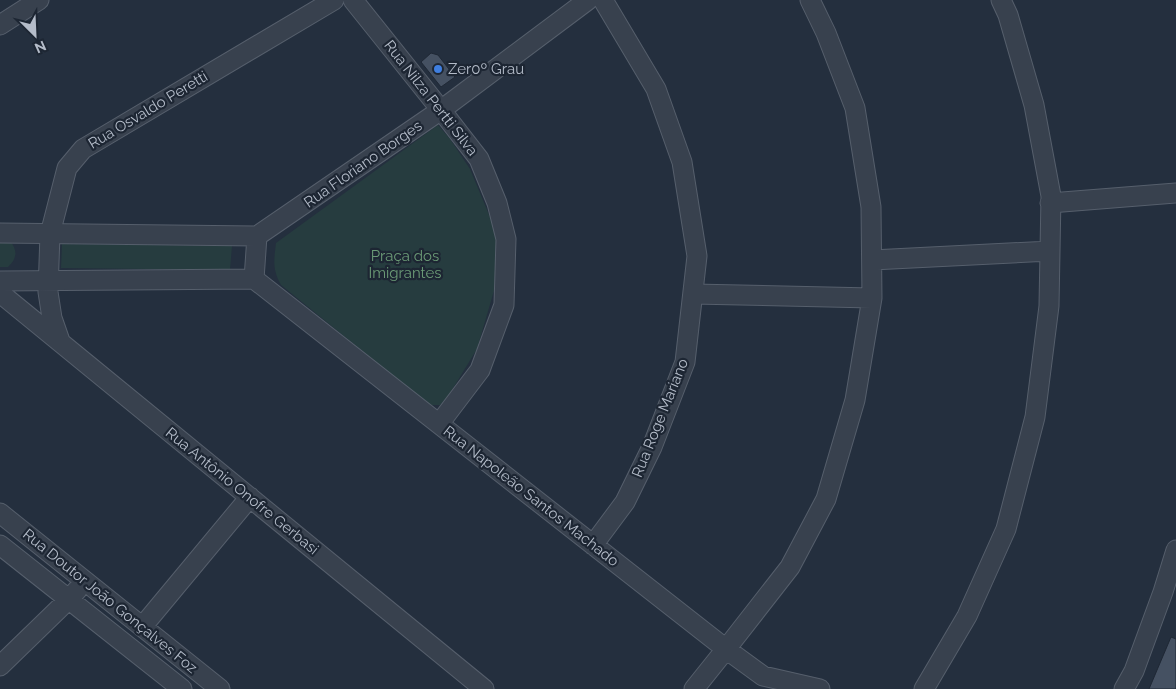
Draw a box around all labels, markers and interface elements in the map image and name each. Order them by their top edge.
north arrow [10,10,60,60]
text: N [32,37,48,56]
street label: Rua Nilza Pertti Silva [380,37,482,159]
place label: Zer0º Grau [448,60,524,78]
marker: Zer0º Grau [432,63,444,75]
street label: Rua Osvaldo Peretti [85,67,211,153]
street label: Rua Floriano Borges [301,116,425,212]
park label: Praça dos Imigrantes [368,247,442,282]
street label: Rua Roge Mariano [628,356,692,480]
street label: Rua Napoleão Santos Machado [440,422,622,570]
street label: Rua Antônio Onofre Gerbasi [162,424,322,558]
street label: Rua Doutor João Gonçalves Foz [19,525,201,677]

